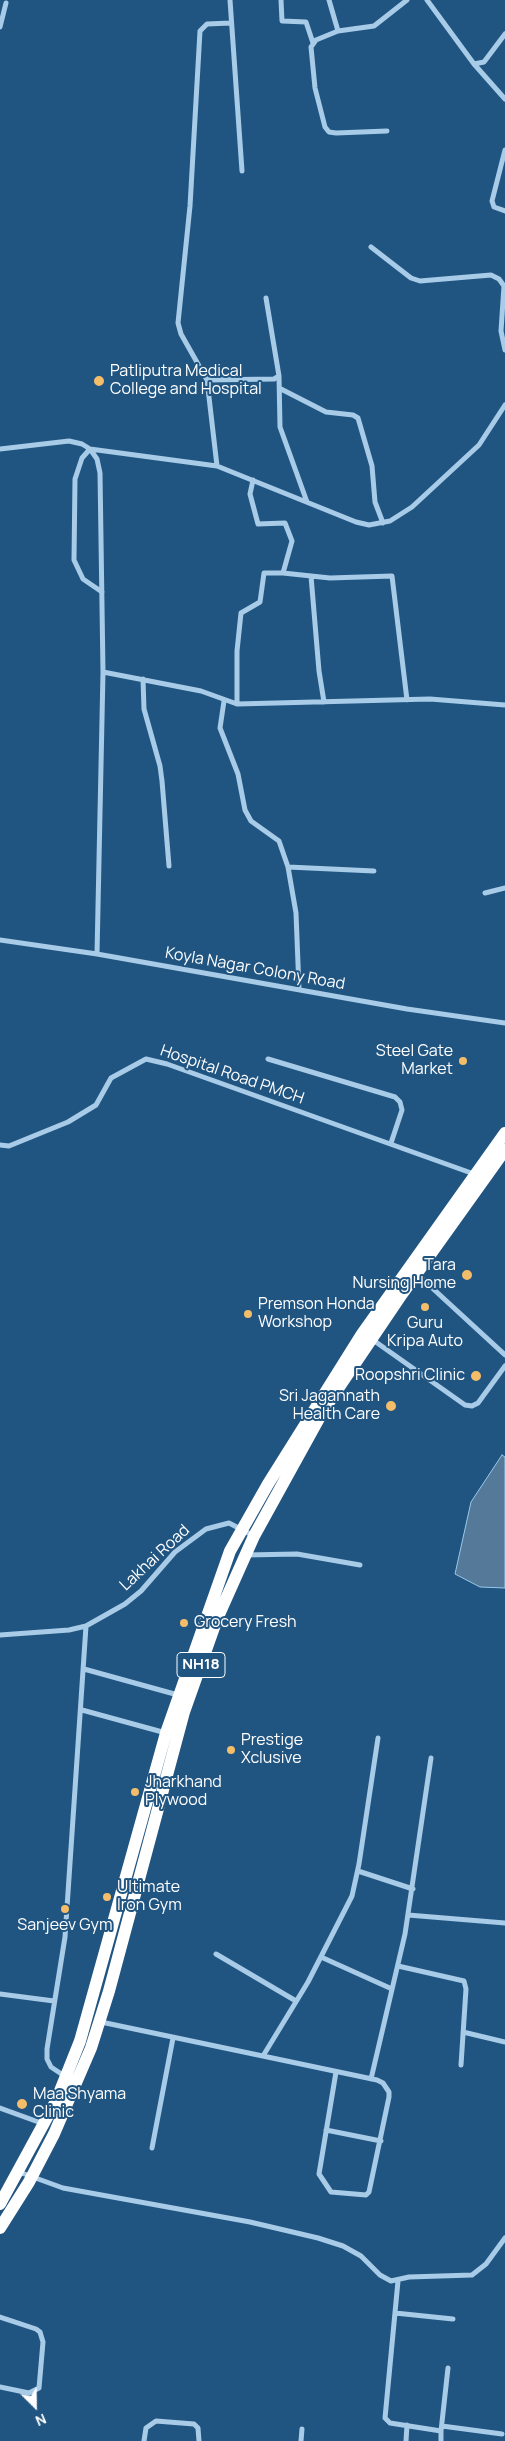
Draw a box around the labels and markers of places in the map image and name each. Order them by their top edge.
place label: Patliputra Medical College and Hospital [110,362,262,400]
marker: Patliputra Medical College and Hospital [92,374,106,388]
place label: Steel Gate Market [376,1042,453,1080]
marker: Steel Gate Market [457,1055,469,1067]
place label: Tara Nursing Home [353,1256,456,1294]
marker: Tara Nursing Home [460,1268,474,1282]
place label: Premson Honda Workshop [258,1295,375,1333]
marker: Guru Kripa Auto [419,1301,431,1313]
marker: Premson Honda Workshop [242,1308,254,1320]
place label: Guru Kripa Auto [387,1314,463,1352]
place label: Roopshri Clinic [355,1366,465,1386]
marker: Roopshri Clinic [469,1369,483,1383]
place label: Sri Jagannath Health Care [279,1387,380,1425]
marker: Sri Jagannath Health Care [384,1399,398,1413]
place label: Grocery Fresh [194,1613,297,1633]
marker: Grocery Fresh [178,1617,190,1629]
place label: Prestige Xclusive [241,1731,303,1769]
marker: Prestige Xclusive [225,1744,237,1756]
place label: Jharkhand Plywood [145,1773,222,1811]
marker: Jharkhand Plywood [129,1786,141,1798]
place label: Ultimate Iron Gym [117,1878,182,1916]
marker: Ultimate Iron Gym [101,1891,113,1903]
marker: Sanjeev Gym [59,1903,71,1915]
place label: Sanjeev Gym [17,1916,113,1936]
place label: Maa Shyama Clinic [33,2085,126,2123]
marker: Maa Shyama Clinic [15,2097,29,2111]

